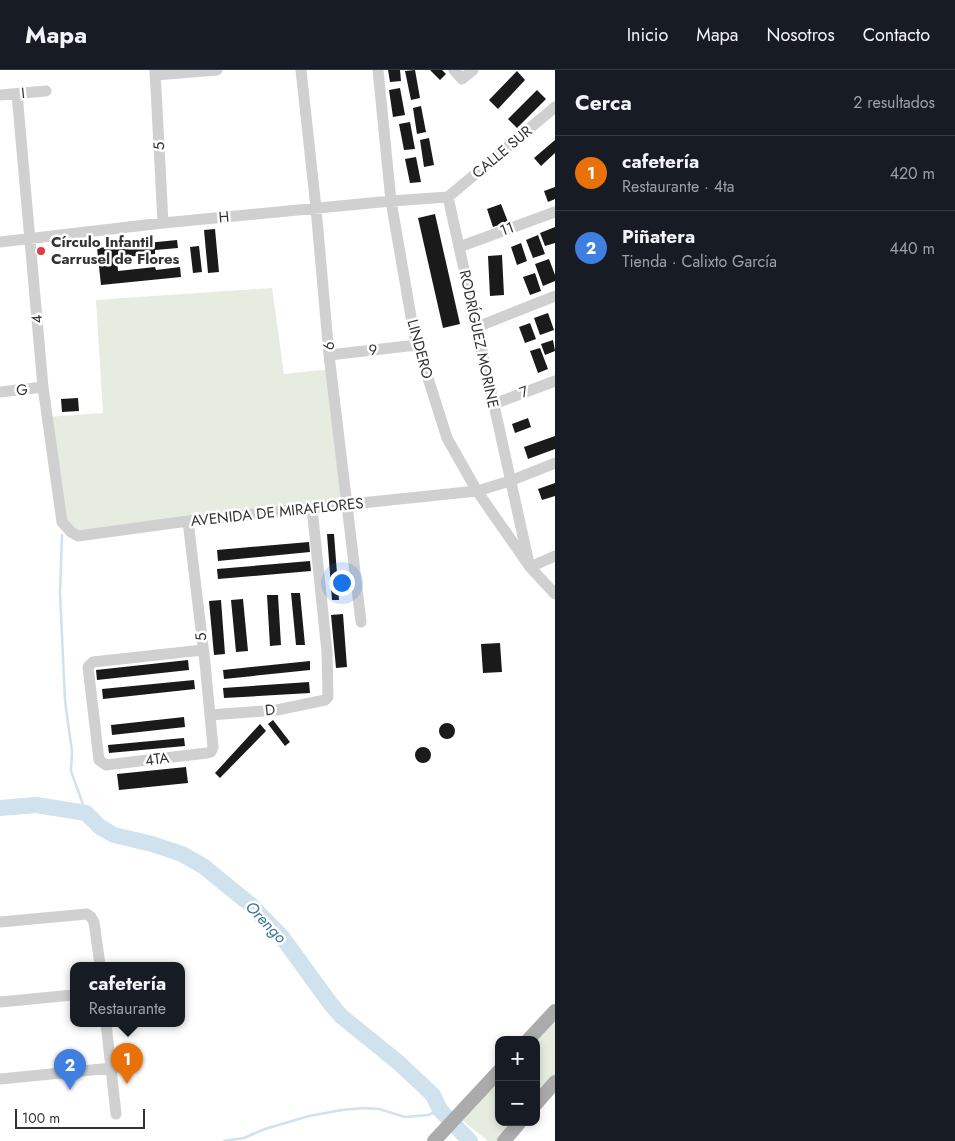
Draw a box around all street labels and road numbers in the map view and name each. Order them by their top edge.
street label: I [20,82,26,104]
street label: CALLE SUR [467,120,537,184]
street label: 5 [148,141,170,151]
street label: H [218,206,230,228]
street label: 11 [497,216,517,242]
street label: RODRÍGUEZ MORINE [454,268,504,410]
street label: 4 [26,313,48,324]
street label: LINDERO [402,317,439,381]
street label: 9 [368,339,378,361]
street label: 6 [318,341,340,351]
street label: G [15,378,29,402]
street label: 7 [517,380,532,404]
street label: AVENIDA DE MIRAFLORES [190,492,364,532]
street label: 5 [190,631,212,643]
street label: D [264,699,276,721]
street label: 4TA [144,747,170,771]

